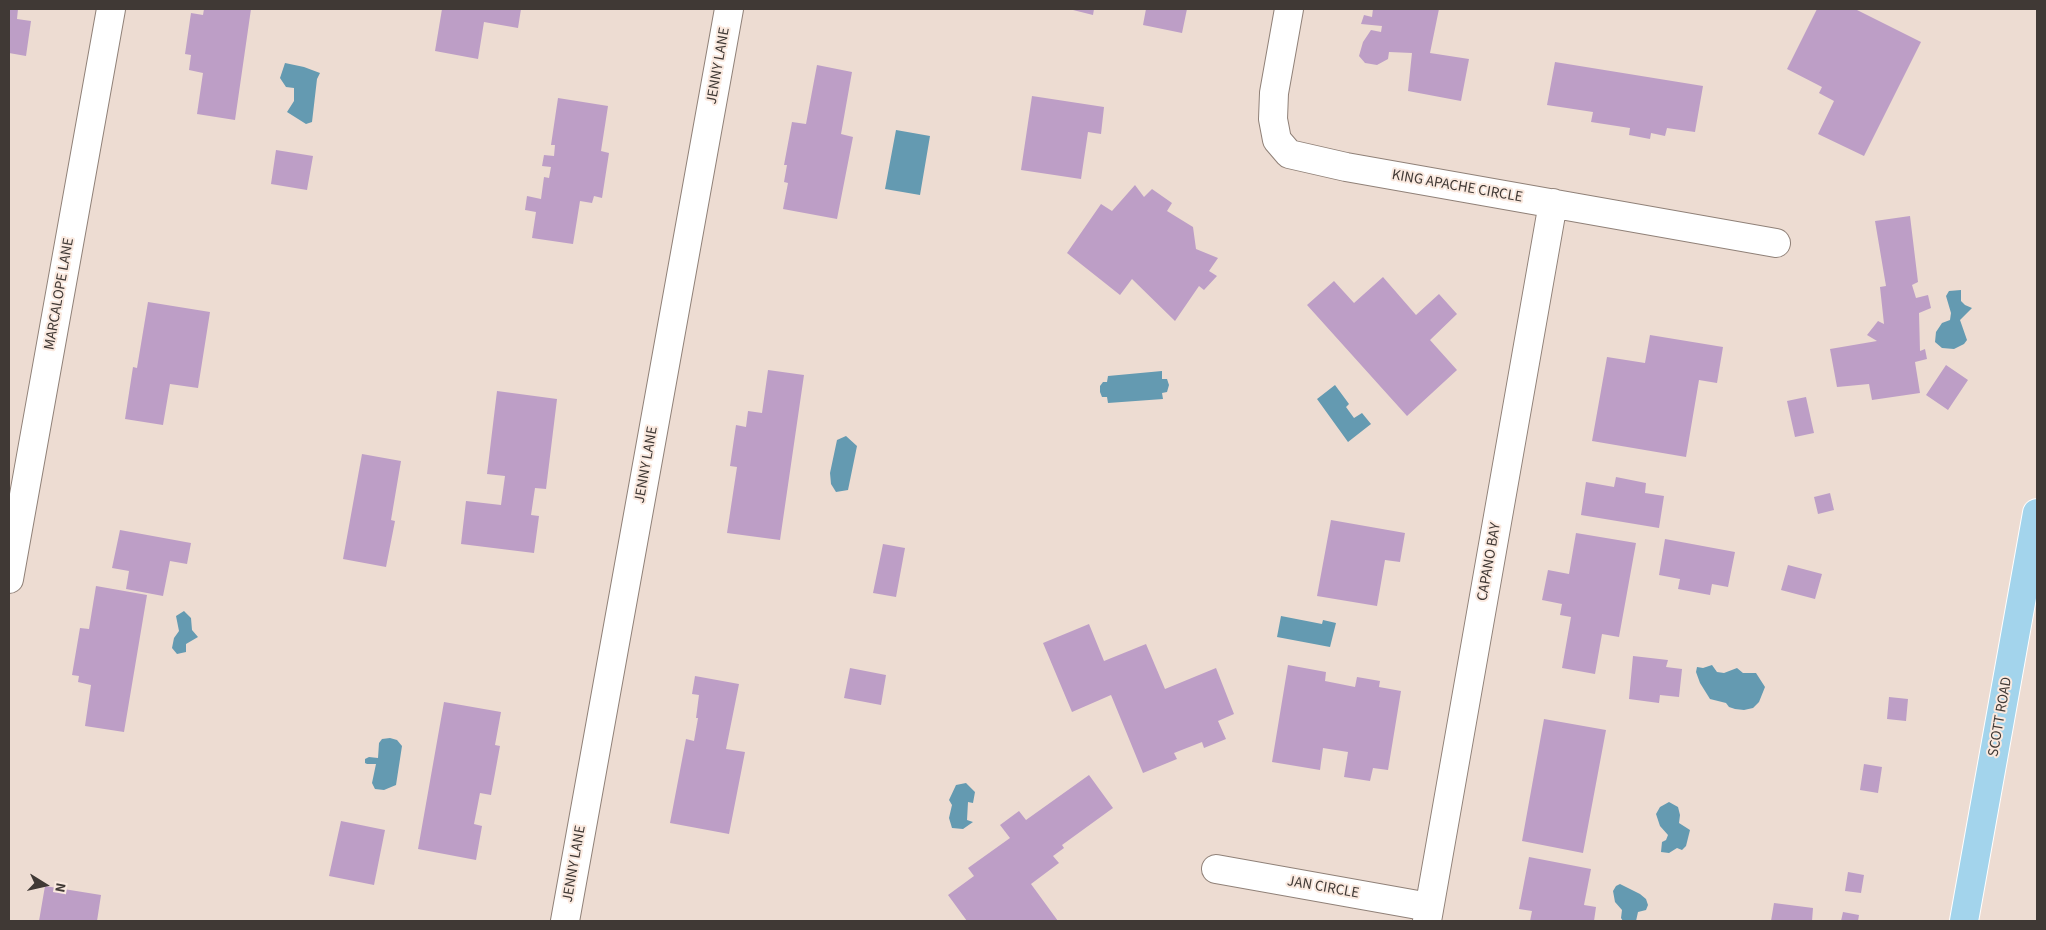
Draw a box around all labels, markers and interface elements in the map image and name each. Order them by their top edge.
street label: JENNY LANE [703,26,735,106]
street label: KING APACHE CIRCLE [1390,167,1524,207]
street label: MARCALOPE LANE [41,236,79,352]
street label: JENNY LANE [631,425,663,505]
street label: CAPANO BAY [1474,521,1506,603]
street label: SCOTT ROAD [1985,676,2017,758]
street label: JENNY LANE [559,824,591,904]
north arrow [20,860,70,910]
street label: JAN CIRCLE [1286,873,1360,903]
text: N [49,881,70,894]

